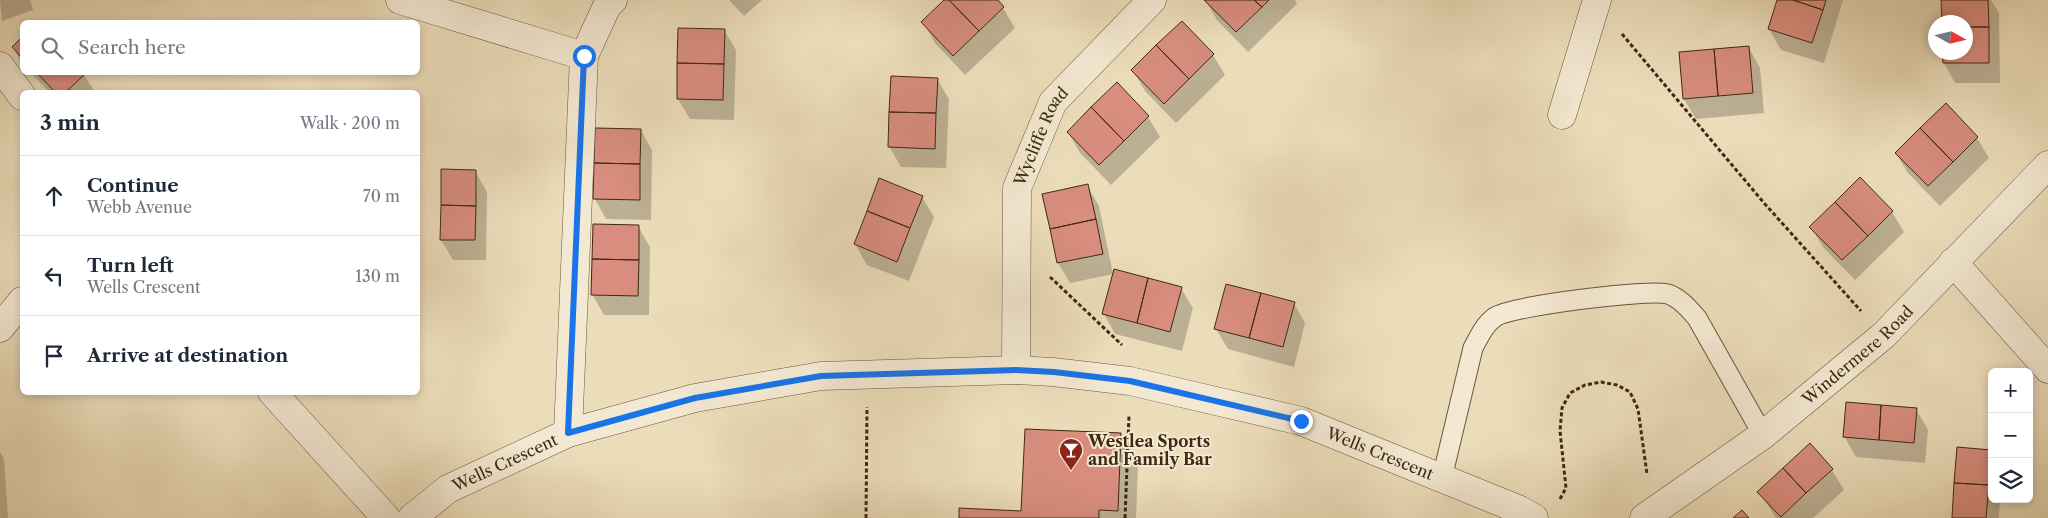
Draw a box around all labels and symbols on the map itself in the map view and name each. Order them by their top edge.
north arrow [1928,15,1973,60]
route start [573,45,596,68]
street label: Wycliffe Road [1009,83,1072,189]
street label: Windermere Road [1797,301,1917,409]
route end [1290,410,1313,433]
street label: Wells Crescent [1323,422,1437,484]
street label: Wells Crescent [448,429,561,496]
place label: Westlea Sports and Family Bar [1087,431,1212,469]
bar icon: Westlea Sports and Family Bar [1058,437,1084,471]

